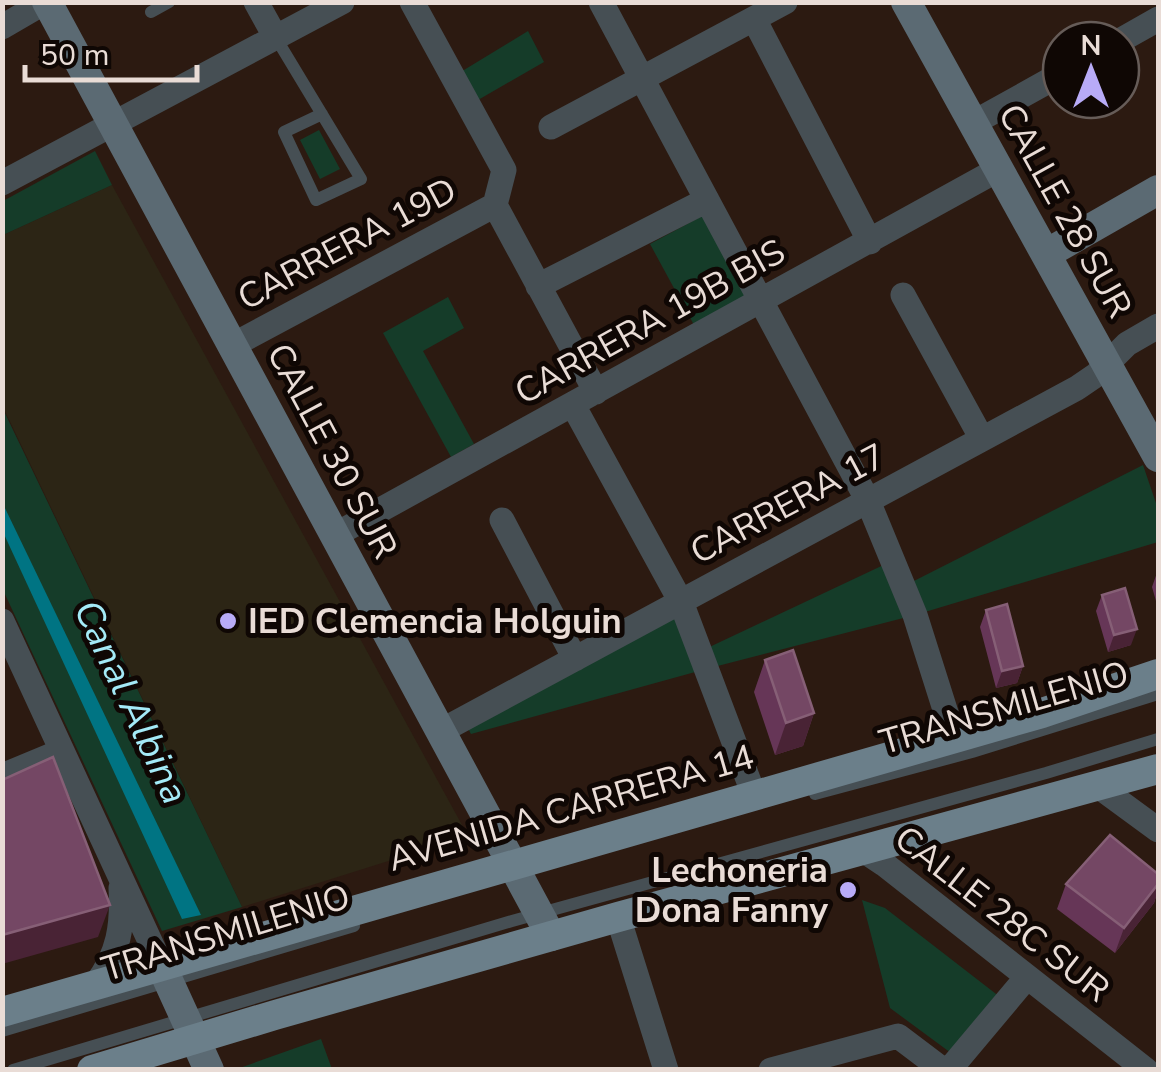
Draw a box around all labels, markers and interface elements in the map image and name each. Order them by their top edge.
scale bar [25,20,198,82]
north arrow [1041,20,1141,120]
text: N [1081,27,1101,65]
text: 50 m [40,35,109,76]
street label: CALLE 28 SUR [987,96,1143,326]
street label: CARRERA 19D [229,167,465,321]
street label: CARRERA 19B BIS [507,228,793,416]
street label: CALLE 30 SUR [256,335,408,567]
street label: CARRERA 17 [682,433,894,575]
water label: Canal Albina [62,592,200,812]
place label: IED Clemencia Holguin [248,598,622,645]
marker: IED Clemencia Holguin [217,610,239,632]
street label: TRANSMILENIO [874,650,1134,766]
street label: AVENIDA CARRERA 14 [383,733,759,883]
street label: CALLE 28C SUR [885,815,1119,1013]
place label: Lechoneria Dona Fanny [635,847,829,934]
street label: TRANSMILENIO [96,873,356,993]
marker: Lechoneria Dona Fanny [837,879,859,901]

